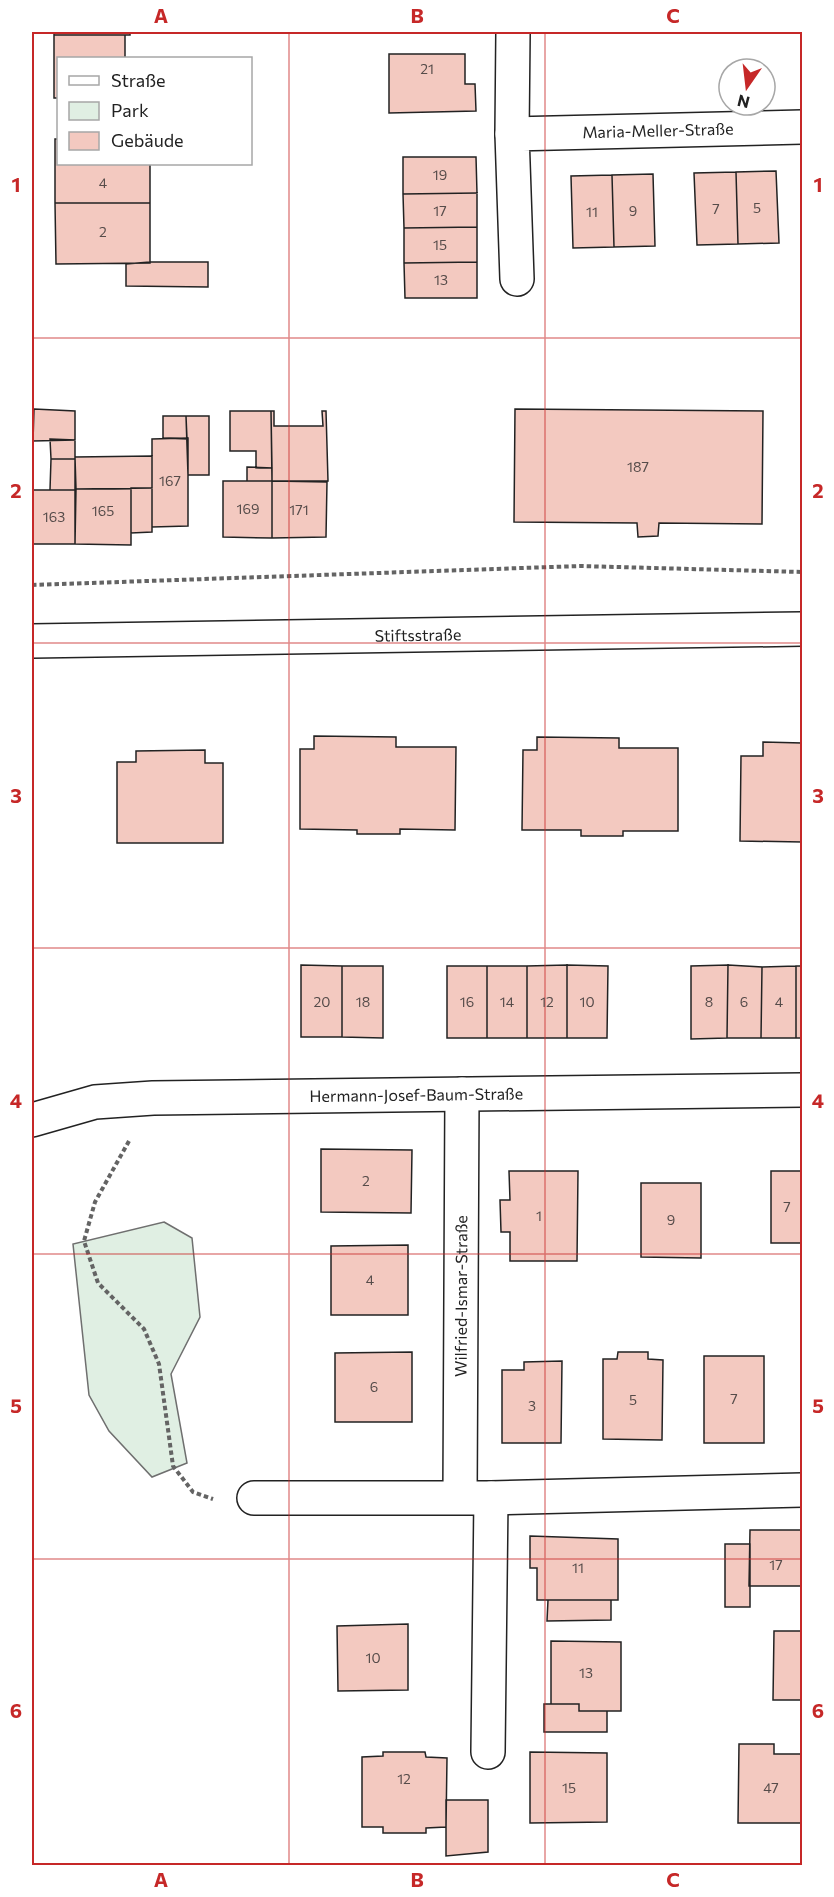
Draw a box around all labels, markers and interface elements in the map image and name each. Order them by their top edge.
text: A [154,3,168,27]
text: B [410,3,424,27]
text: C [666,3,680,27]
legend [57,57,252,165]
north arrow [717,57,777,117]
house number: 21 [420,60,434,77]
text: Straße [111,69,166,91]
text: N [735,91,751,113]
text: Park [111,99,149,121]
street label: Maria-Meller-Straße [582,119,734,141]
text: Gebäude [111,129,184,151]
house number: 19 [433,166,447,183]
text: 1 [11,172,21,196]
text: 1 [813,172,823,196]
house number: 4 [99,174,108,191]
house number: 5 [753,199,761,216]
house number: 7 [712,200,720,217]
house number: 17 [433,202,447,219]
house number: 9 [629,202,637,219]
house number: 11 [586,203,598,220]
house number: 2 [99,223,107,240]
house number: 15 [433,236,447,253]
house number: 13 [434,271,448,288]
house number: 187 [627,458,649,475]
house number: 167 [159,472,181,489]
text: 2 [10,478,22,502]
text: 2 [812,478,824,502]
house number: 169 [237,500,259,517]
house number: 171 [289,501,309,518]
house number: 165 [92,502,114,519]
house number: 163 [43,508,65,525]
street label: Stiftsstraße [374,624,461,645]
text: 3 [10,783,22,807]
text: 3 [812,783,824,807]
house number: 20 [314,993,330,1010]
house number: 18 [356,993,370,1010]
house number: 16 [460,993,474,1010]
house number: 14 [500,993,515,1010]
house number: 12 [540,993,554,1010]
house number: 10 [579,993,595,1010]
house number: 8 [705,993,713,1010]
house number: 6 [740,993,748,1010]
house number: 4 [775,993,784,1010]
street label: Hermann-Josef-Baum-Straße [309,1083,523,1105]
text: 4 [10,1088,22,1112]
text: 4 [812,1088,824,1112]
house number: 2 [362,1172,370,1189]
house number: 7 [783,1198,791,1215]
house number: 1 [536,1207,542,1224]
house number: 9 [667,1211,675,1228]
street label: Wilfried-Ismar-Straße [451,1215,470,1377]
house number: 4 [366,1271,375,1288]
house number: 6 [370,1378,378,1395]
house number: 7 [730,1390,738,1407]
house number: 5 [629,1391,637,1408]
text: 5 [10,1393,22,1417]
text: 5 [812,1393,824,1417]
house number: 3 [528,1397,536,1414]
house number: 17 [769,1556,783,1573]
house number: 11 [572,1559,584,1576]
house number: 10 [365,1649,381,1666]
house number: 13 [579,1664,593,1681]
text: 6 [10,1698,22,1722]
text: 6 [812,1698,824,1722]
house number: 12 [397,1770,411,1787]
house number: 15 [562,1779,576,1796]
house number: 47 [763,1779,779,1796]
text: A [154,1867,168,1891]
text: B [410,1867,424,1891]
text: C [666,1867,680,1891]

